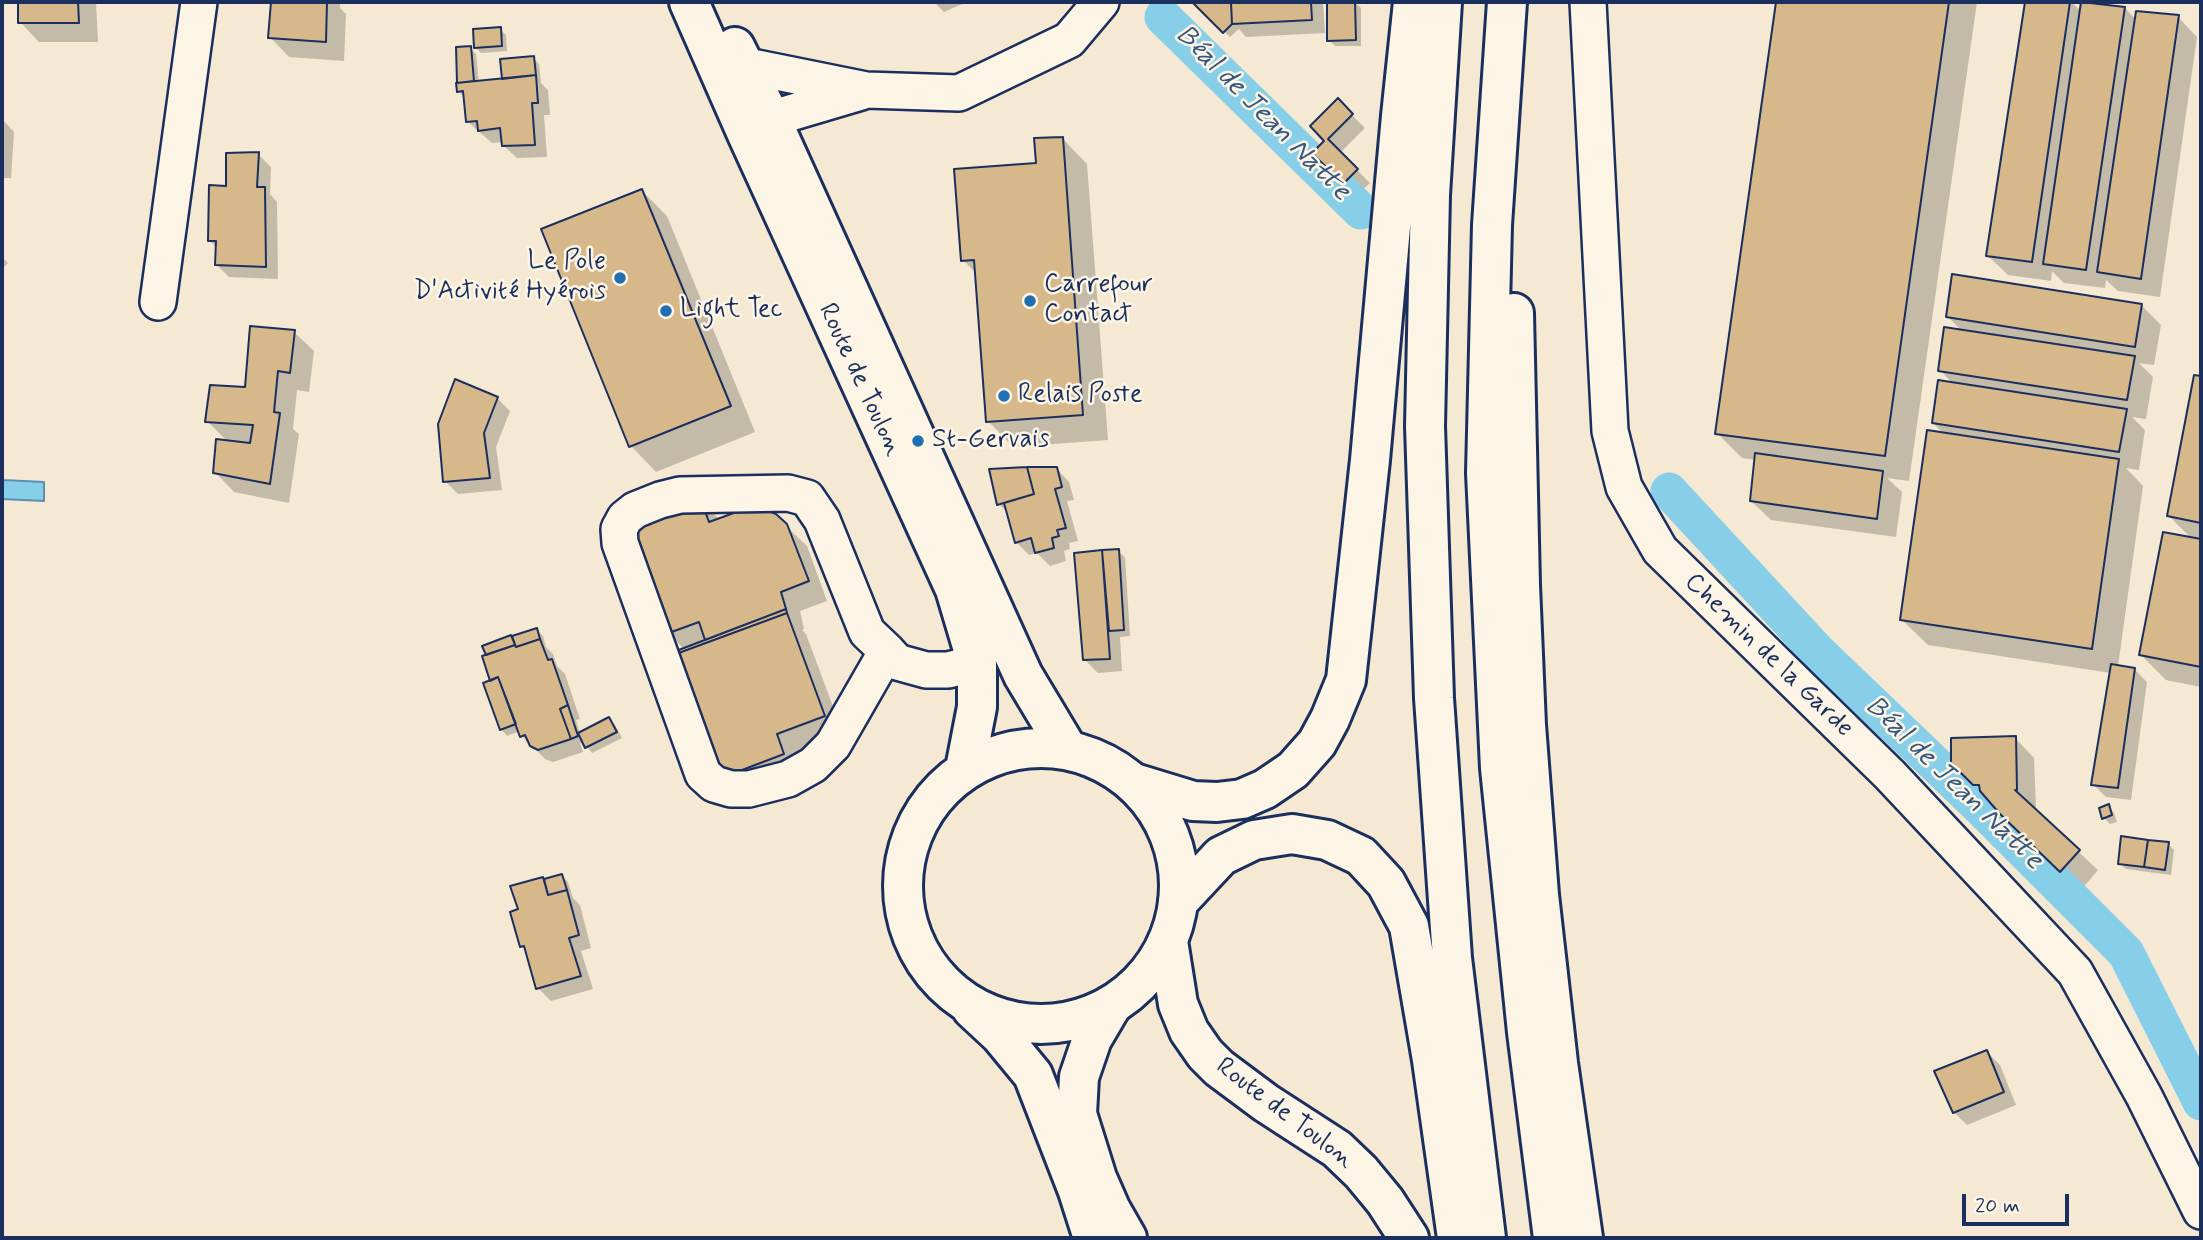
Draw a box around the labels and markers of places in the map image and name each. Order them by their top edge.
place label: Le Pole D'Activité Hyérois [414,247,606,308]
marker: Le Pole D'Activité Hyérois [612,270,628,286]
place label: Carrefour Contact [1044,270,1153,332]
marker: Carrefour Contact [1022,293,1038,309]
place label: Light Tec [680,295,782,327]
marker: Light Tec [658,303,674,319]
place label: Relais Poste [1018,380,1143,412]
marker: Relais Poste [996,388,1012,404]
place label: St-Gervais [932,425,1050,457]
marker: St-Gervais [910,433,926,449]

